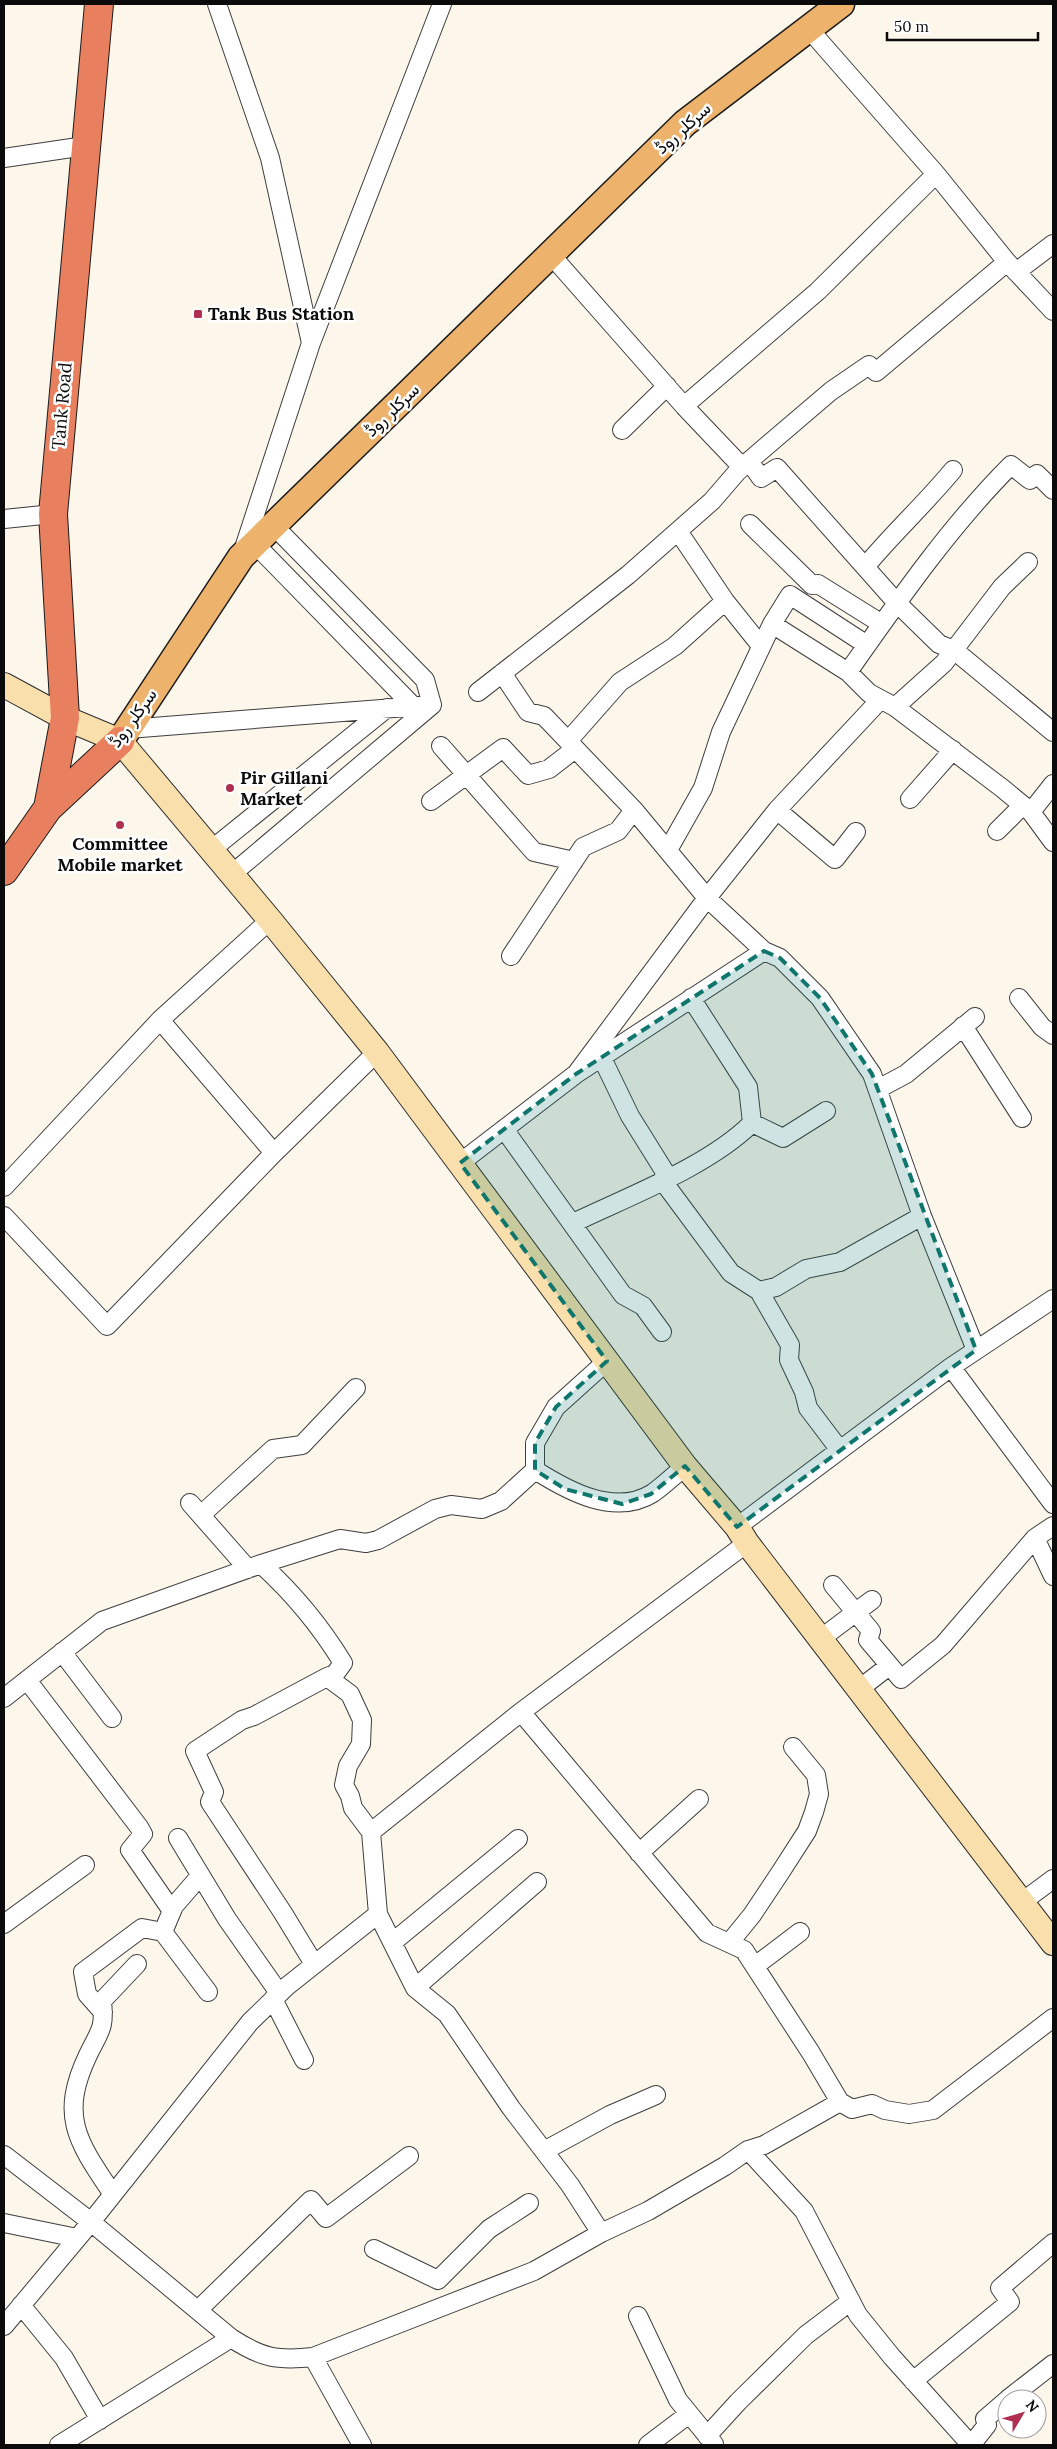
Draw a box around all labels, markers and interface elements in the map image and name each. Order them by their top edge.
scale bar [887,10,1038,42]
text: 50 m [894,17,929,36]
street label: سرکلر روڈ [650,97,715,159]
place label: Tank Bus Station [208,302,355,325]
marker: Tank Bus Station [192,308,204,320]
street label: Tank Road [46,361,77,451]
street label: سرکلر روڈ [359,378,424,441]
street label: سرکلر روڈ [103,684,162,752]
place label: Pir Gillani Market [240,766,328,810]
marker: Pir Gillani Market [224,782,236,794]
marker: Committee Mobile market [114,819,126,831]
place label: Committee Mobile market [57,832,183,876]
north arrow [997,2389,1047,2439]
text: N [1022,2396,1043,2416]

